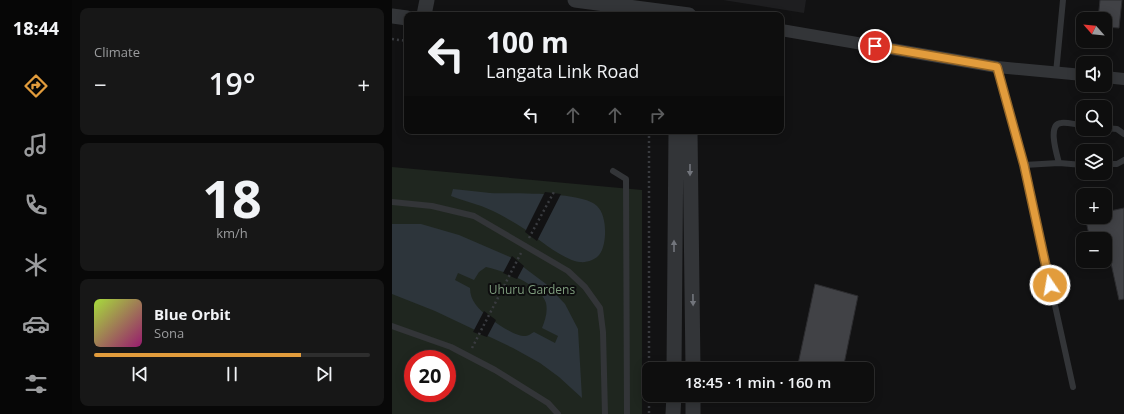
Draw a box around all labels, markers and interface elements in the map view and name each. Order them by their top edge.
north arrow [1076,12,1112,48]
map controls [1076,12,1112,268]
text: 18:44 [13,16,59,40]
text: 100 m [486,23,569,61]
icon: left [420,28,472,80]
pin [858,29,892,63]
icon: arrive [864,35,886,57]
text: Climate [94,43,140,61]
button: sound [1076,56,1112,92]
text: Langata Link Road [486,59,639,83]
text: 19° [208,63,256,104]
text: − [94,69,107,99]
text: + [357,69,370,99]
icon: directions [22,72,50,100]
button: search [1076,100,1112,136]
icon: left [520,104,542,126]
icon: ahead [562,104,584,126]
icon: ahead [604,104,626,126]
icon: right [646,104,668,126]
icon: music [22,131,50,159]
button: layers [1076,144,1112,180]
text: 18 [202,162,262,233]
one-way arrow [687,164,693,177]
button: + [1076,188,1112,224]
icon: phone [22,191,50,219]
text: km/h [216,224,248,242]
button: − [1076,232,1112,268]
one-way arrow [671,239,677,252]
icon: climate [22,251,50,279]
position arrow [1029,264,1071,306]
park label: Uhuru Gardens [489,281,575,298]
one-way arrow [689,294,696,306]
text: Blue Orbit [154,304,231,324]
icon: car [22,310,50,338]
text: Sona [154,324,184,342]
speed limit sign: 20 [404,350,456,402]
icon: previous [129,363,151,385]
icon: pause [221,363,243,385]
icon: next [313,363,335,385]
icon: filters [22,370,50,398]
text: 18:45 · 1 min · 160 m [685,372,831,392]

